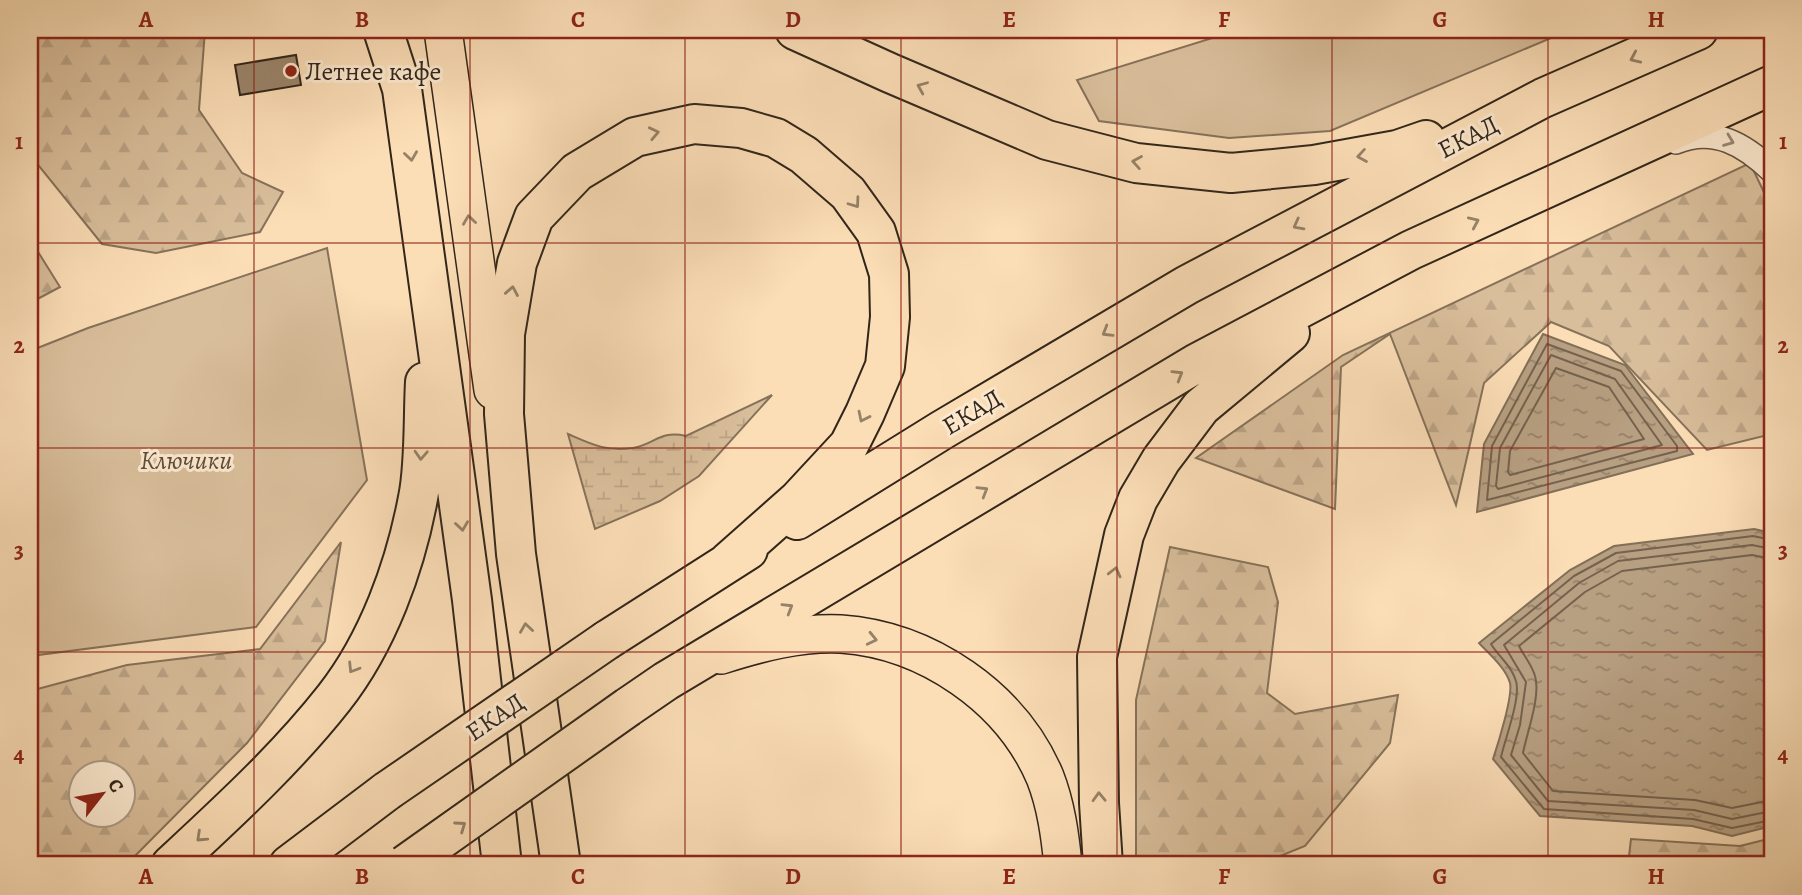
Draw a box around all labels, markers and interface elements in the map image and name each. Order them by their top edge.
text: A [138,4,154,35]
text: B [355,4,369,35]
text: C [571,4,585,35]
text: D [785,4,801,35]
text: E [1002,4,1016,35]
text: F [1218,4,1231,35]
text: G [1432,4,1448,35]
text: H [1647,4,1665,35]
one-way arrow [1630,50,1642,64]
place label: Летнее кафе [305,54,441,89]
marker: Летнее кафе [283,63,299,79]
one-way arrow [917,82,929,96]
street label: ЕКАД [1432,107,1504,167]
text: 1 [15,126,23,157]
one-way arrow [648,126,660,141]
text: 1 [1779,126,1787,157]
one-way arrow [1722,132,1734,146]
one-way arrow [1356,148,1368,163]
one-way arrow [403,150,418,162]
one-way arrow [1131,155,1143,170]
one-way arrow [847,195,859,208]
one-way arrow [461,214,476,226]
one-way arrow [1467,216,1479,230]
one-way arrow [1293,217,1305,231]
one-way arrow [504,285,519,297]
one-way arrow [1101,324,1114,337]
text: 2 [13,330,25,361]
text: 2 [1777,330,1789,361]
one-way arrow [1171,370,1184,383]
street label: ЕКАД [936,381,1008,443]
one-way arrow [857,410,871,422]
park label: Ключики [140,443,232,478]
one-way arrow [414,449,429,460]
one-way arrow [975,487,988,500]
one-way arrow [454,520,469,532]
text: 3 [14,535,24,566]
text: 3 [1778,535,1788,566]
one-way arrow [1107,566,1121,578]
one-way arrow [780,603,793,616]
one-way arrow [519,622,534,634]
one-way arrow [866,631,878,645]
one-way arrow [348,661,361,674]
street label: ЕКАД [459,685,531,749]
text: 4 [14,739,25,770]
text: 4 [1778,739,1789,770]
north arrow [66,758,136,828]
text: С [102,774,130,797]
one-way arrow [1091,791,1106,802]
one-way arrow [453,822,466,834]
one-way arrow [196,828,209,841]
text: A [138,861,154,892]
text: B [355,861,369,892]
text: C [571,861,585,892]
text: D [785,861,801,892]
text: E [1002,861,1016,892]
text: F [1218,861,1231,892]
text: G [1432,861,1448,892]
text: H [1647,861,1665,892]

